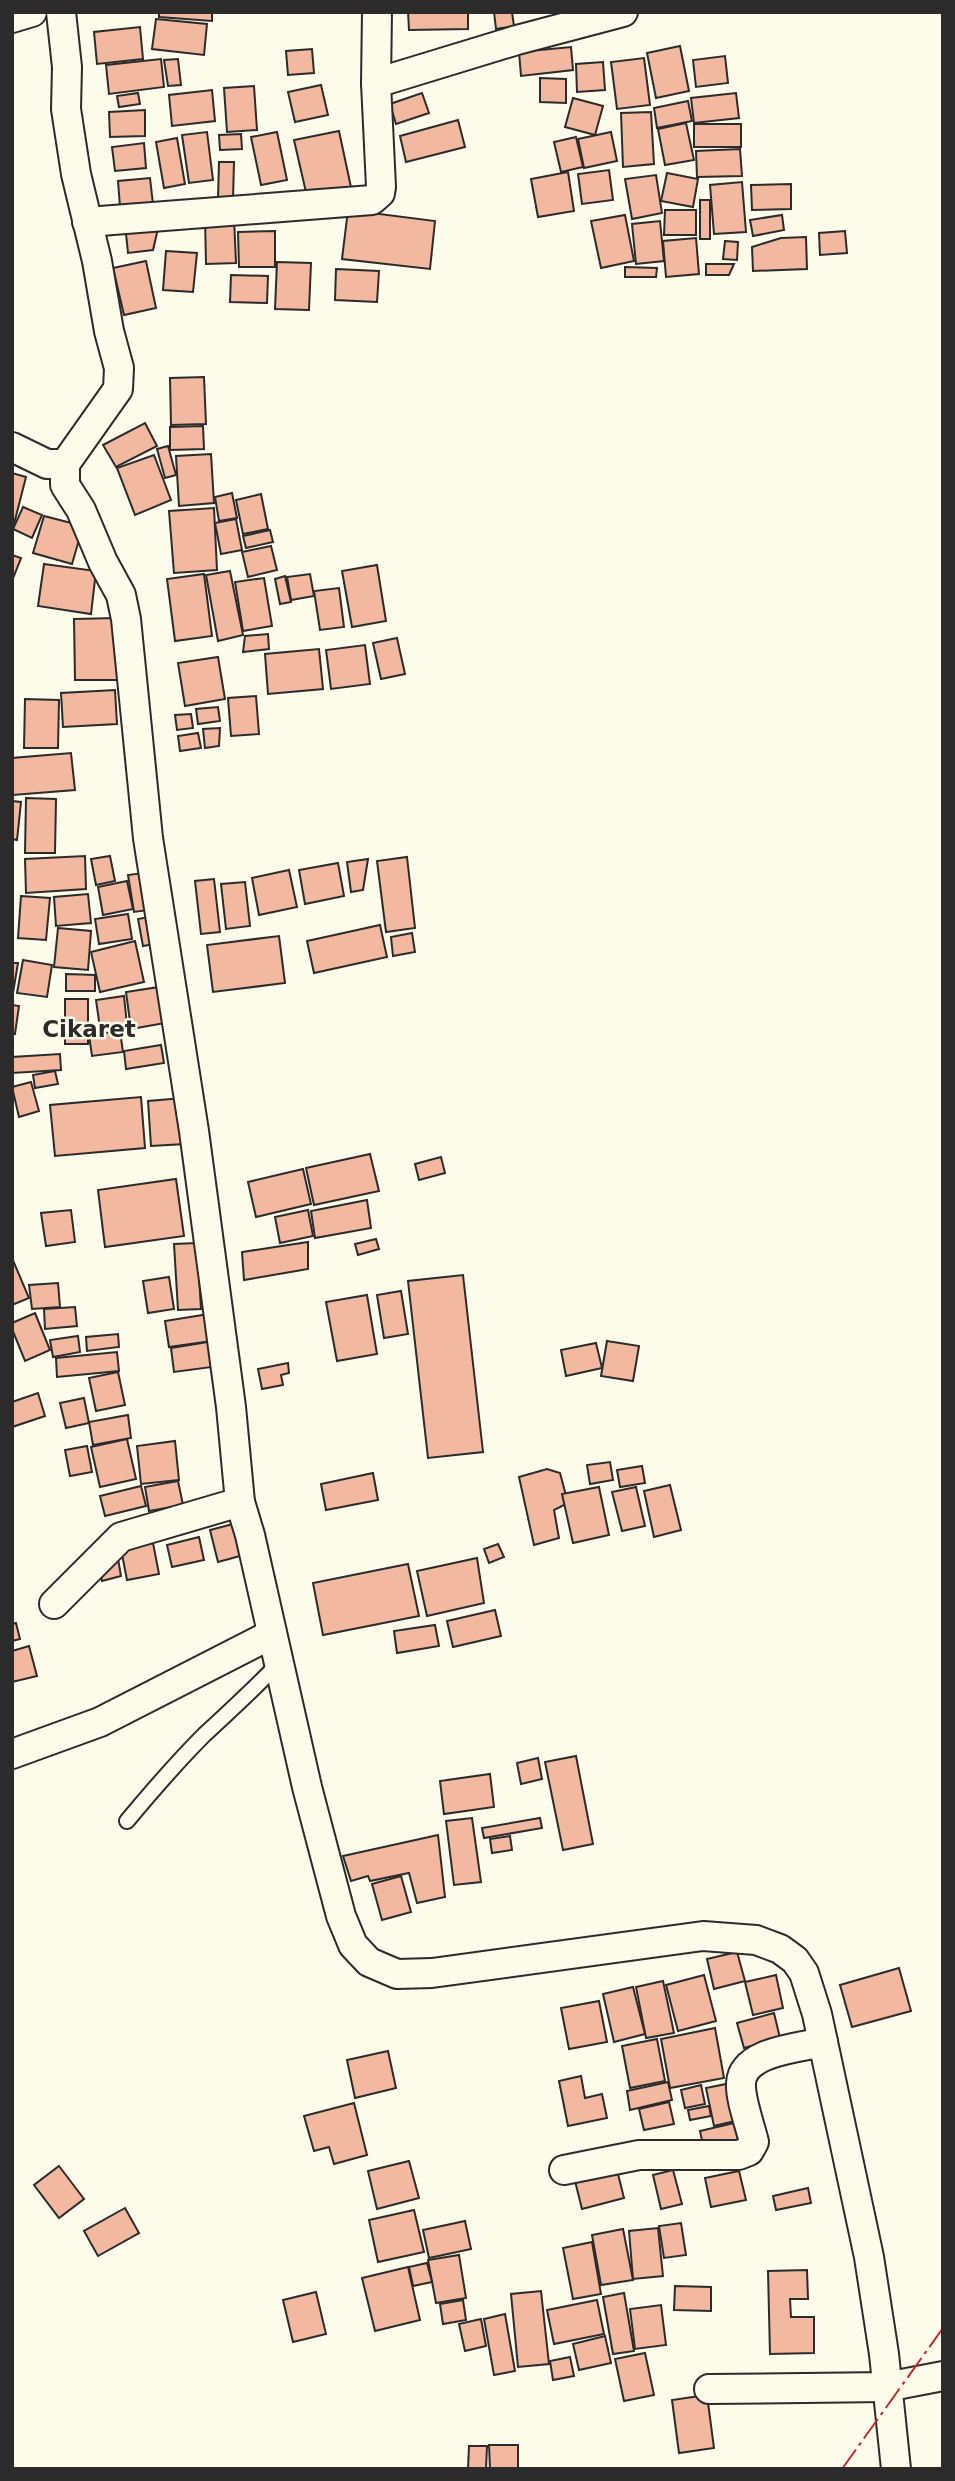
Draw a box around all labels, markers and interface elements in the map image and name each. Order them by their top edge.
district label: Cikaret [42,1016,136,1042]

